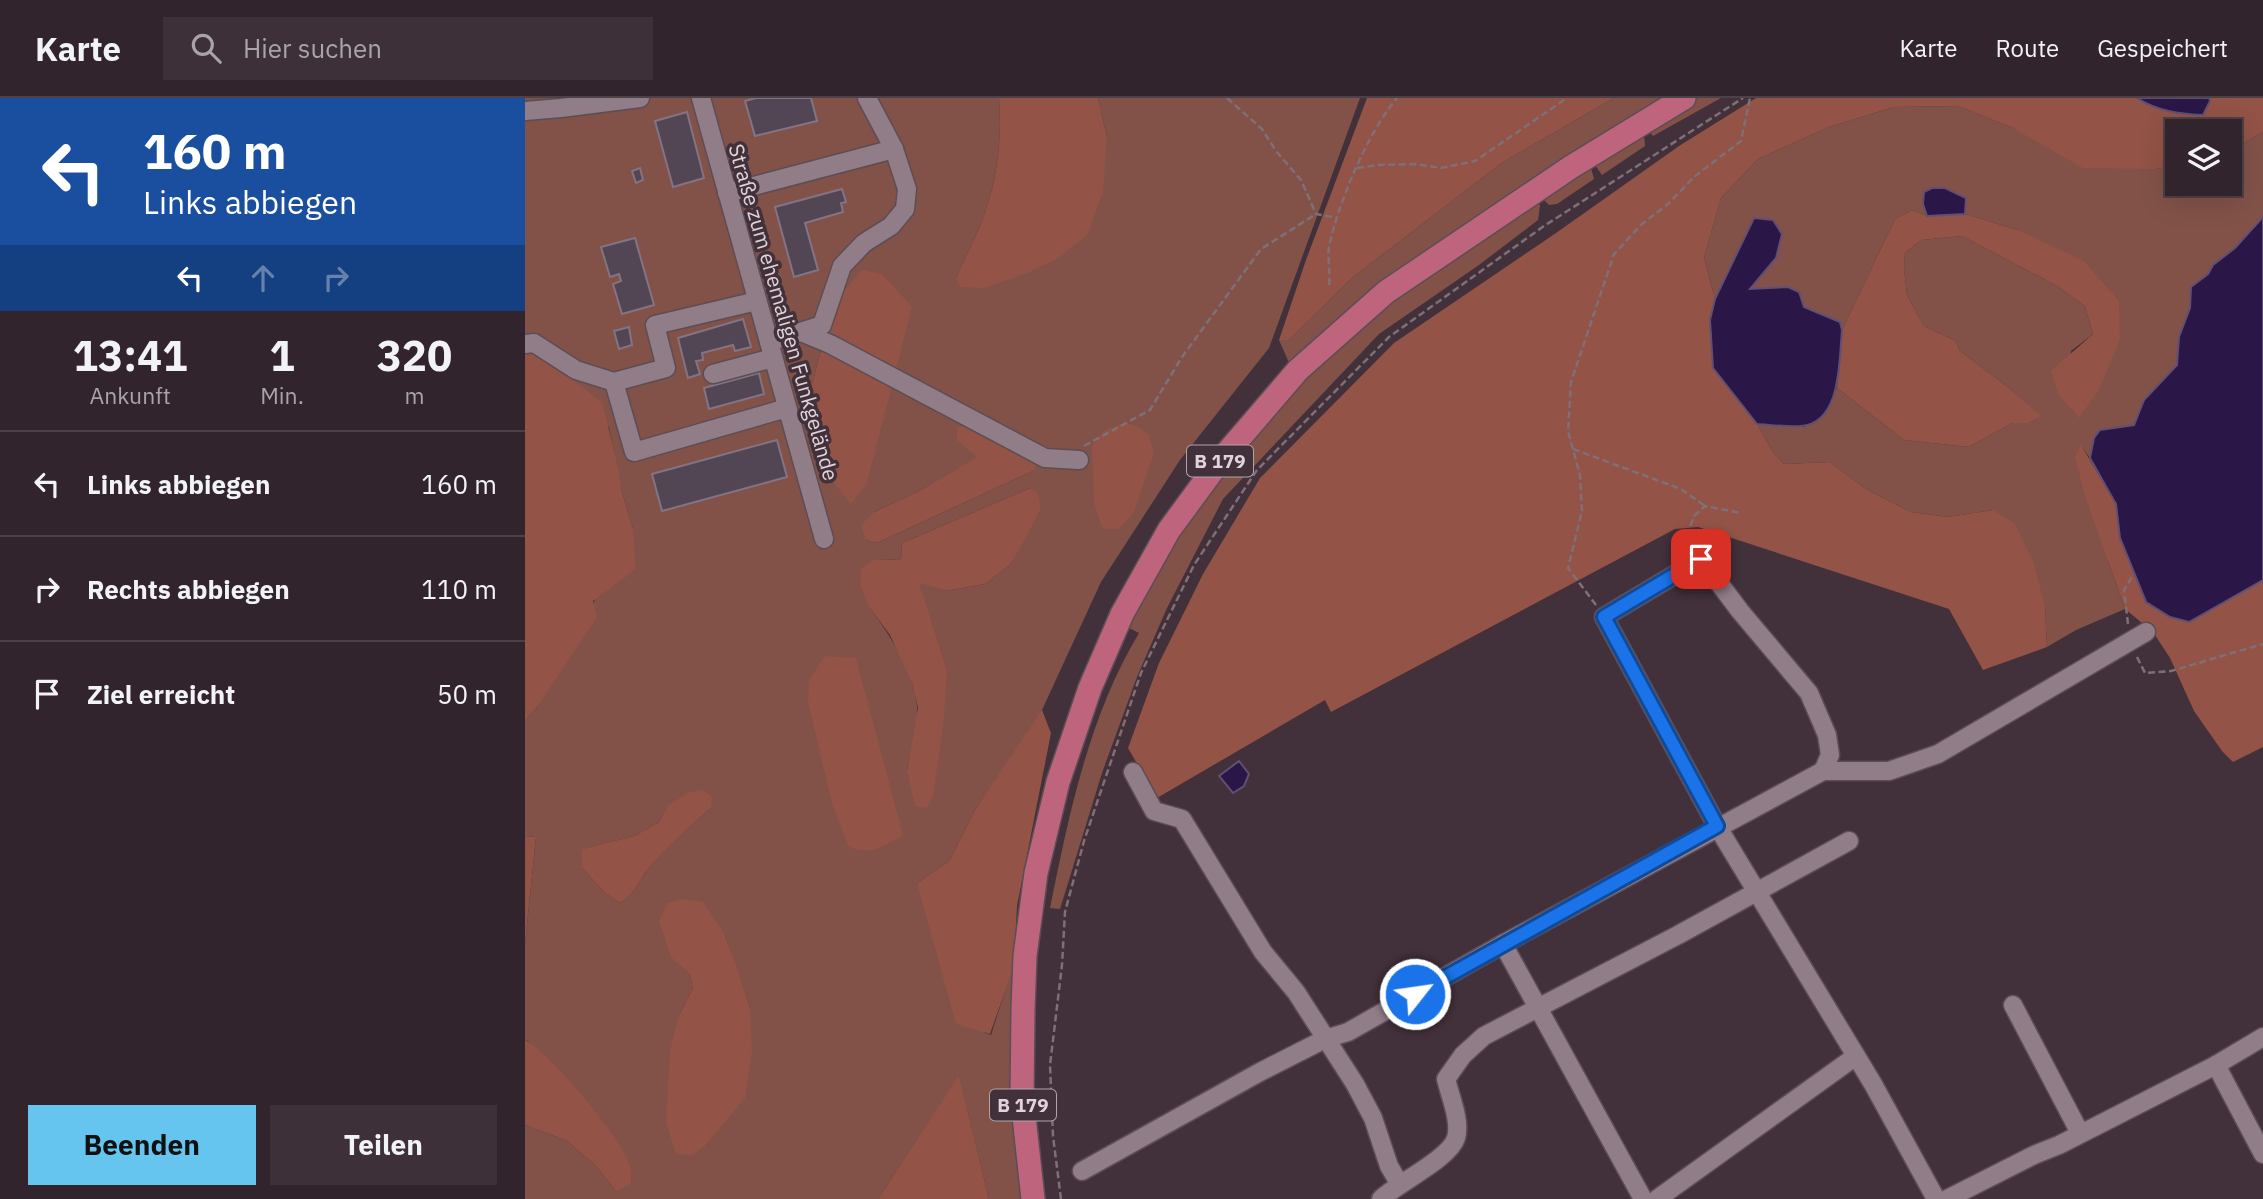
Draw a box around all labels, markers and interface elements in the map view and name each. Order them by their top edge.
search box [163,17,653,80]
text: Karte [35,27,121,70]
icon: search [187,29,225,67]
text: Hier suchen [243,31,382,65]
text: Karte [1899,32,1958,64]
text: Route [1996,32,2059,64]
text: Gespeichert [2097,32,2228,64]
text: 160 m [143,119,287,182]
map controls [2165,119,2242,196]
button: layers [2165,119,2242,196]
icon: left [28,126,119,217]
street label: Straße zum ehemaligen Funkgelände [722,140,846,484]
text: Links abbiegen [143,181,357,223]
icon: left [171,259,209,297]
icon: ahead [244,259,282,297]
icon: right [317,259,355,297]
text: 13:41 [73,328,187,383]
text: 1 [269,328,295,383]
text: 320 [377,328,452,383]
text: Ankunft [89,380,171,410]
text: Min. [260,380,304,410]
text: m [404,380,424,410]
road number: B 179 [1187,446,1253,476]
icon: left [28,465,66,503]
text: Links abbiegen [87,467,270,501]
text: 160 m [421,467,497,501]
pin [1671,529,1731,589]
icon: arrive [1682,540,1720,578]
icon: right [28,570,66,608]
text: Rechts abbiegen [87,572,290,606]
text: 110 m [421,572,497,606]
icon: arrive [28,675,66,713]
text: Ziel erreicht [87,677,235,711]
text: 50 m [437,677,497,711]
position arrow [1378,957,1452,1031]
road number: B 179 [990,1090,1056,1121]
button: Beenden [28,1105,256,1185]
button: Teilen [270,1105,497,1185]

